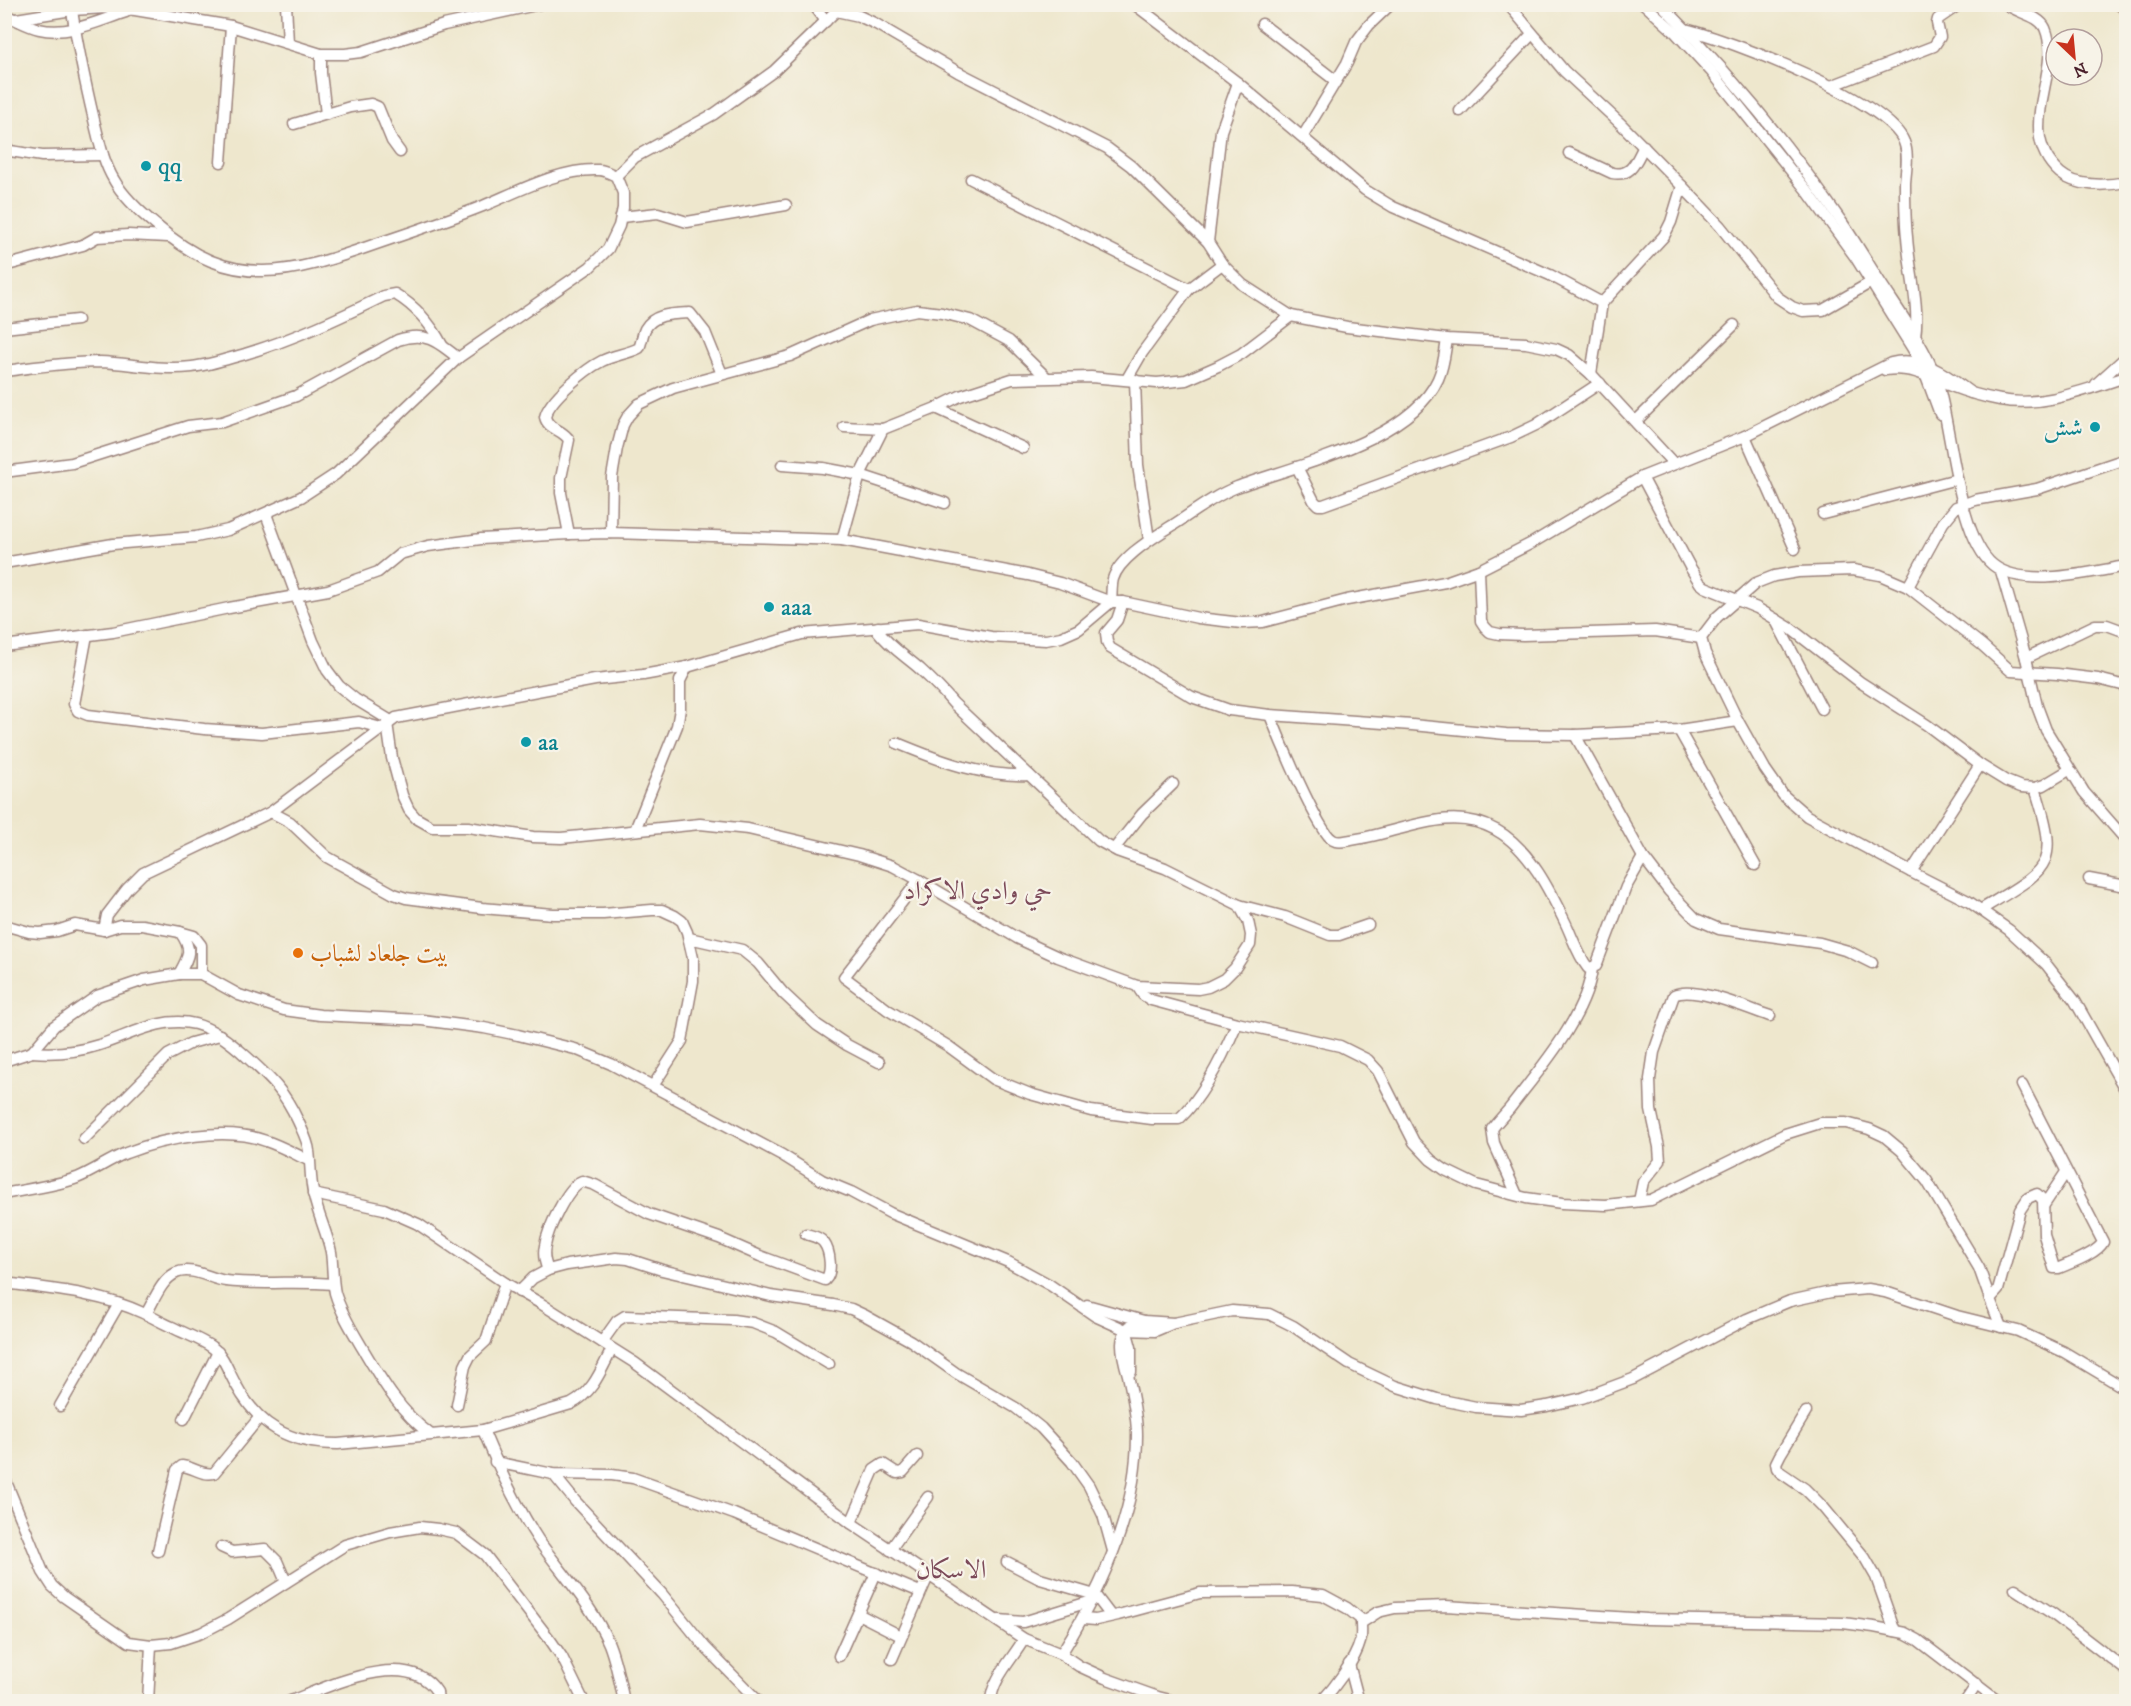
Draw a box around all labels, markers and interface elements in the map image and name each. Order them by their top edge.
north arrow [2044,27,2104,87]
text: N [2070,58,2090,81]
place label: qq [158,152,183,182]
marker: qq [139,159,153,173]
place label: شش [2043,413,2083,443]
marker: شش [2088,420,2102,434]
place label: aaa [781,593,812,623]
marker: aaa [762,600,776,614]
place label: aa [538,728,559,758]
marker: aa [519,735,533,749]
district label: حي وادي الاكراد [904,875,1052,912]
place label: بيت جلعاد لشباب [310,939,449,969]
marker: بيت جلعاد لشباب [291,946,305,960]
district label: الاسكان [916,1554,986,1587]

